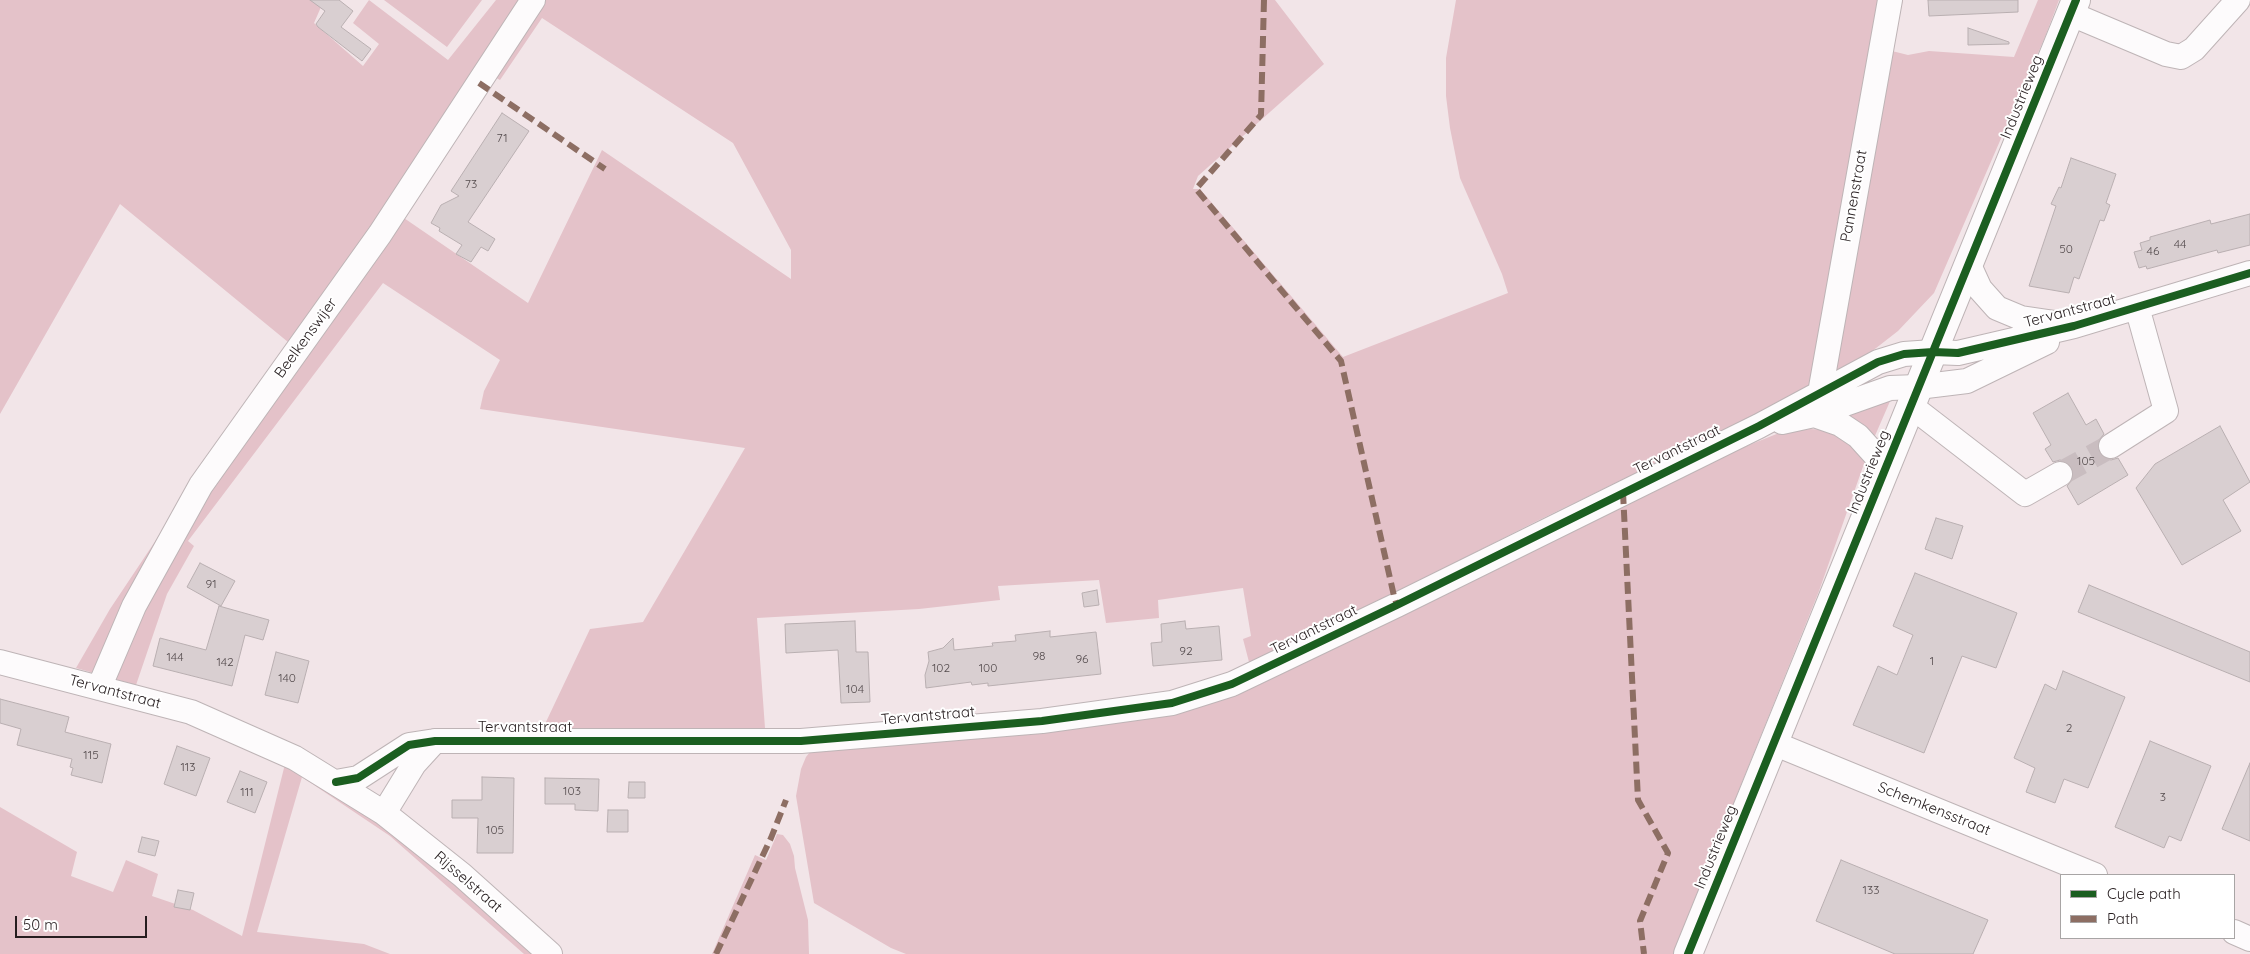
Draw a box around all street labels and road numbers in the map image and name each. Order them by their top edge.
street label: Industrieweg [1997,52,2047,142]
street label: Pannenstraat [1837,148,1871,244]
street label: Tervantstraat [2022,290,2118,332]
street label: Beelkenswijer [271,294,341,382]
street label: Tervantstraat [1631,421,1723,479]
street label: Industrieweg [1844,427,1894,517]
street label: Tervantstraat [1268,601,1360,659]
street label: Tervantstraat [67,671,163,713]
street label: Tervantstraat [880,703,976,729]
street label: Tervantstraat [478,718,572,736]
street label: Schemkensstraat [1875,778,1993,840]
street label: Industrieweg [1691,802,1741,892]
street label: Rijsselstraat [430,848,506,916]

